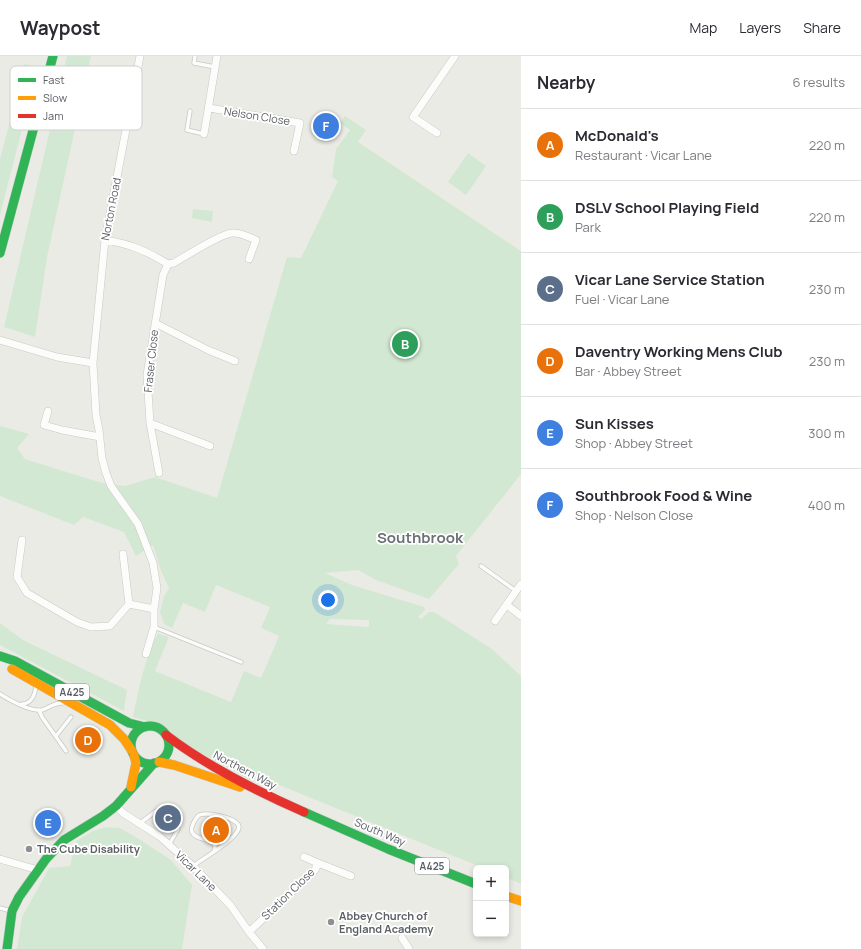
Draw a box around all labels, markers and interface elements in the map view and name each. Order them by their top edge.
text: Waypost [20,15,100,41]
text: Map [689,18,717,37]
text: Layers [739,18,781,37]
text: Share [803,18,841,37]
legend [10,66,142,130]
text: Nearby [537,71,595,94]
text: Fast [43,72,65,87]
text: 6 results [793,73,845,91]
text: Slow [43,90,68,105]
street label: Nelson Close [223,103,292,128]
text: Jam [43,108,64,123]
pin: F [313,111,339,141]
text: McDonald's [575,125,659,146]
text: A [546,136,554,154]
text: 220 m [809,136,845,154]
text: Restaurant · Vicar Lane [575,146,712,164]
street label: Norton Road [97,176,124,242]
text: DSLV School Playing Field [575,197,759,218]
text: B [546,208,554,226]
text: 220 m [809,208,845,226]
text: Park [575,218,601,236]
text: Vicar Lane Service Station [575,269,765,290]
text: C [545,280,555,298]
text: 230 m [809,280,845,298]
text: Fuel · Vicar Lane [575,290,669,308]
street label: Fraser Close [140,328,161,393]
pin: B [392,329,418,359]
text: Daventry Working Mens Club [575,341,783,362]
text: D [545,352,555,370]
text: 230 m [809,352,845,370]
text: Bar · Abbey Street [575,362,682,380]
text: Sun Kisses [575,413,654,434]
text: E [546,424,554,442]
text: 300 m [808,424,845,442]
text: Shop · Abbey Street [575,434,693,452]
text: Southbrook Food & Wine [575,485,752,506]
text: F [547,496,553,514]
text: 400 m [808,496,845,514]
text: Shop · Nelson Close [575,506,693,524]
district label: Southbrook [377,527,464,548]
your location [318,590,338,610]
road number: A425 [55,684,89,700]
pin: D [75,725,101,755]
street label: Northern Way [211,747,280,793]
pin: C [155,803,181,833]
pin: E [35,808,61,838]
street label: South Way [352,814,408,849]
pin: A [203,815,229,845]
place label: The Cube Disability [37,841,141,856]
marker: The Cube Disability [24,844,34,854]
street label: Vicar Lane [172,847,221,894]
road number: A425 [415,858,449,874]
street label: Station Close [258,864,318,923]
map controls [473,865,509,937]
button: + [473,865,509,901]
button: − [473,901,509,937]
place label: Abbey Church of England Academy [339,908,434,936]
marker: Abbey Church of England Academy [326,917,336,927]

